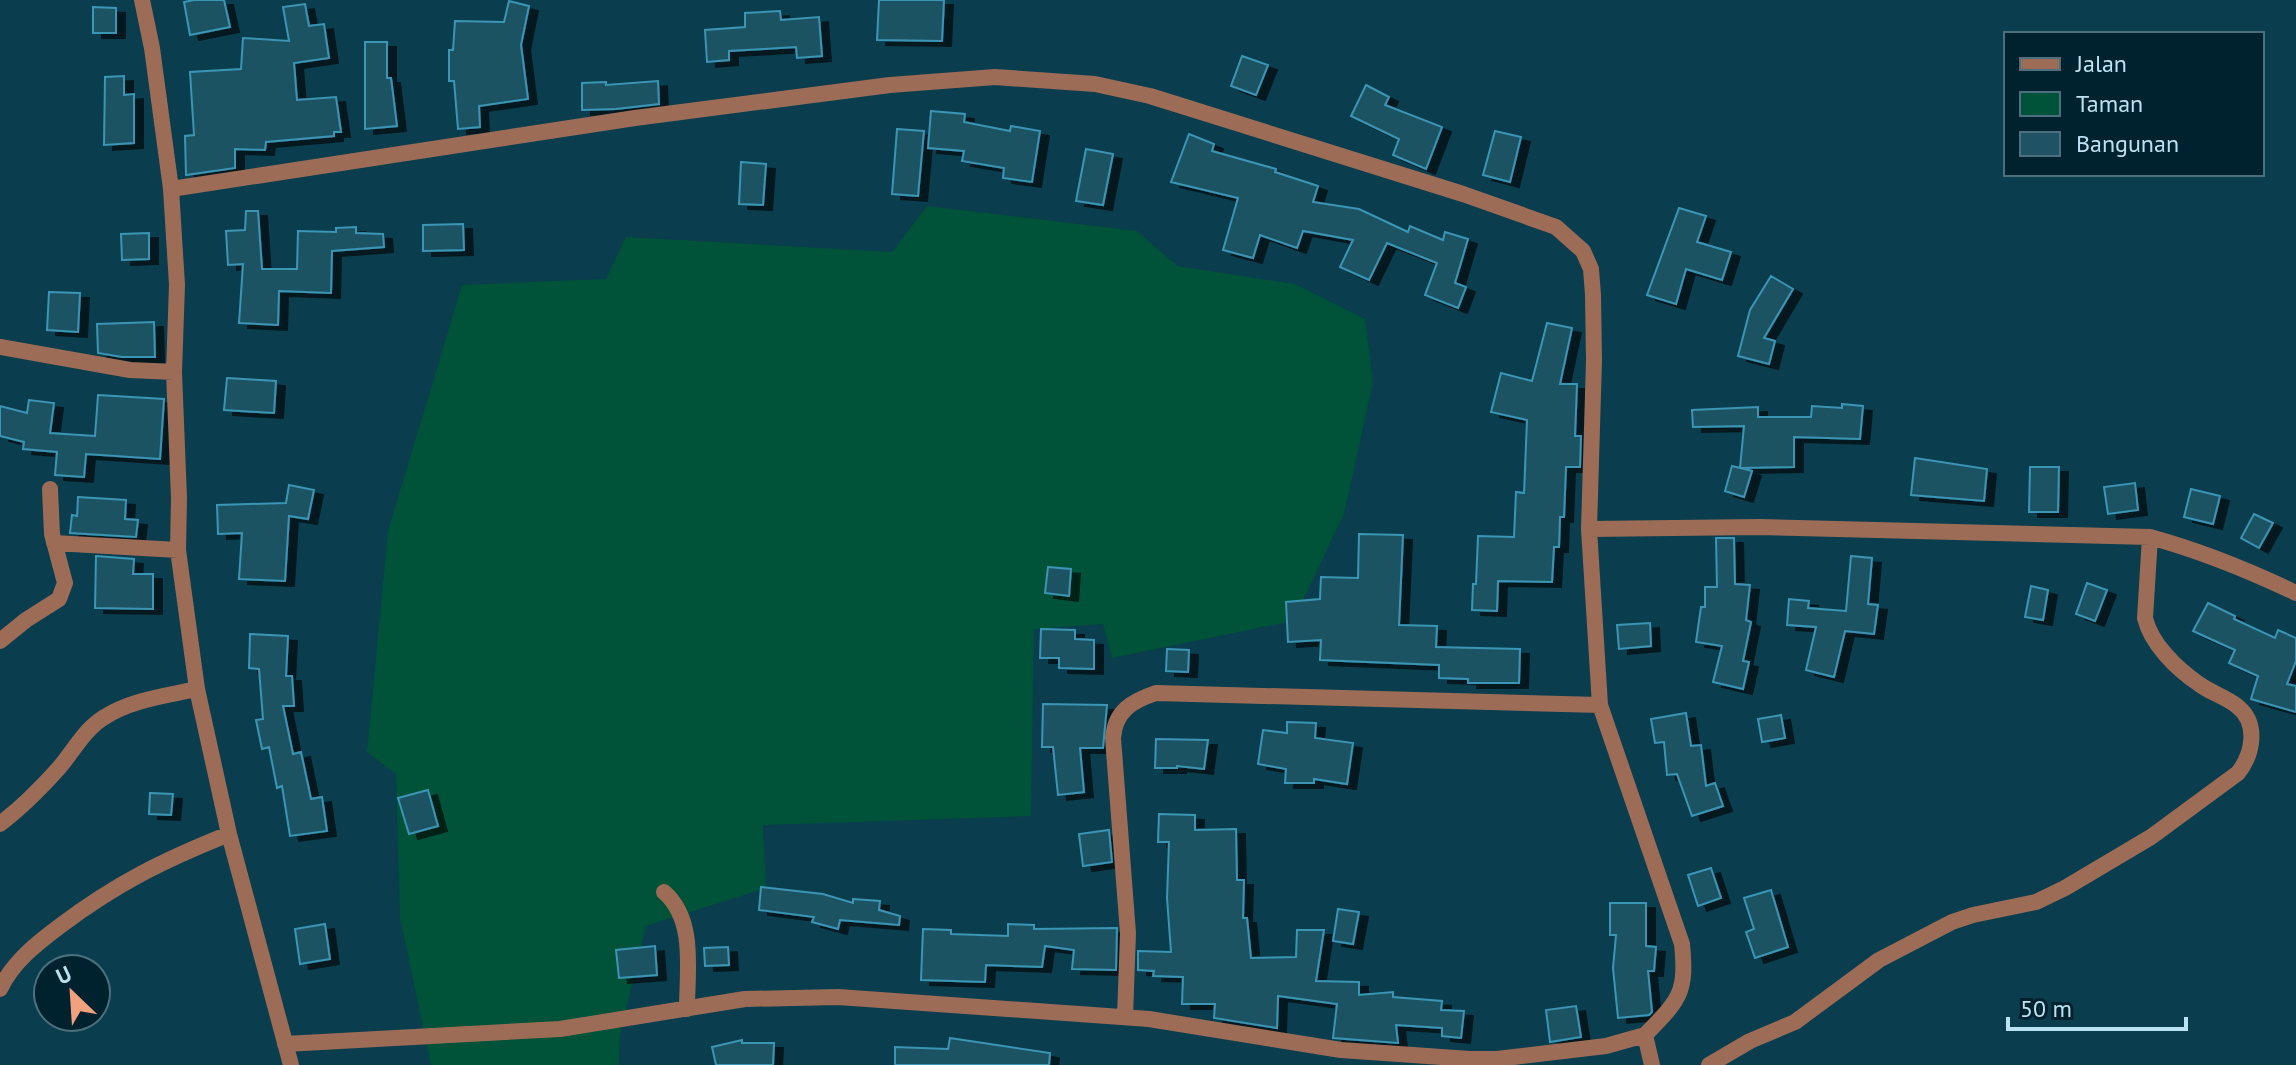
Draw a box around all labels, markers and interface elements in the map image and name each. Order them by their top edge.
legend [2004,32,2264,176]
text: Jalan [2075,48,2127,79]
text: Taman [2076,88,2143,119]
text: Bangunan [2076,128,2179,159]
north arrow [32,953,112,1033]
text: U [51,959,76,990]
scale bar [2008,981,2186,1031]
text: 50 m [2020,993,2072,1024]

